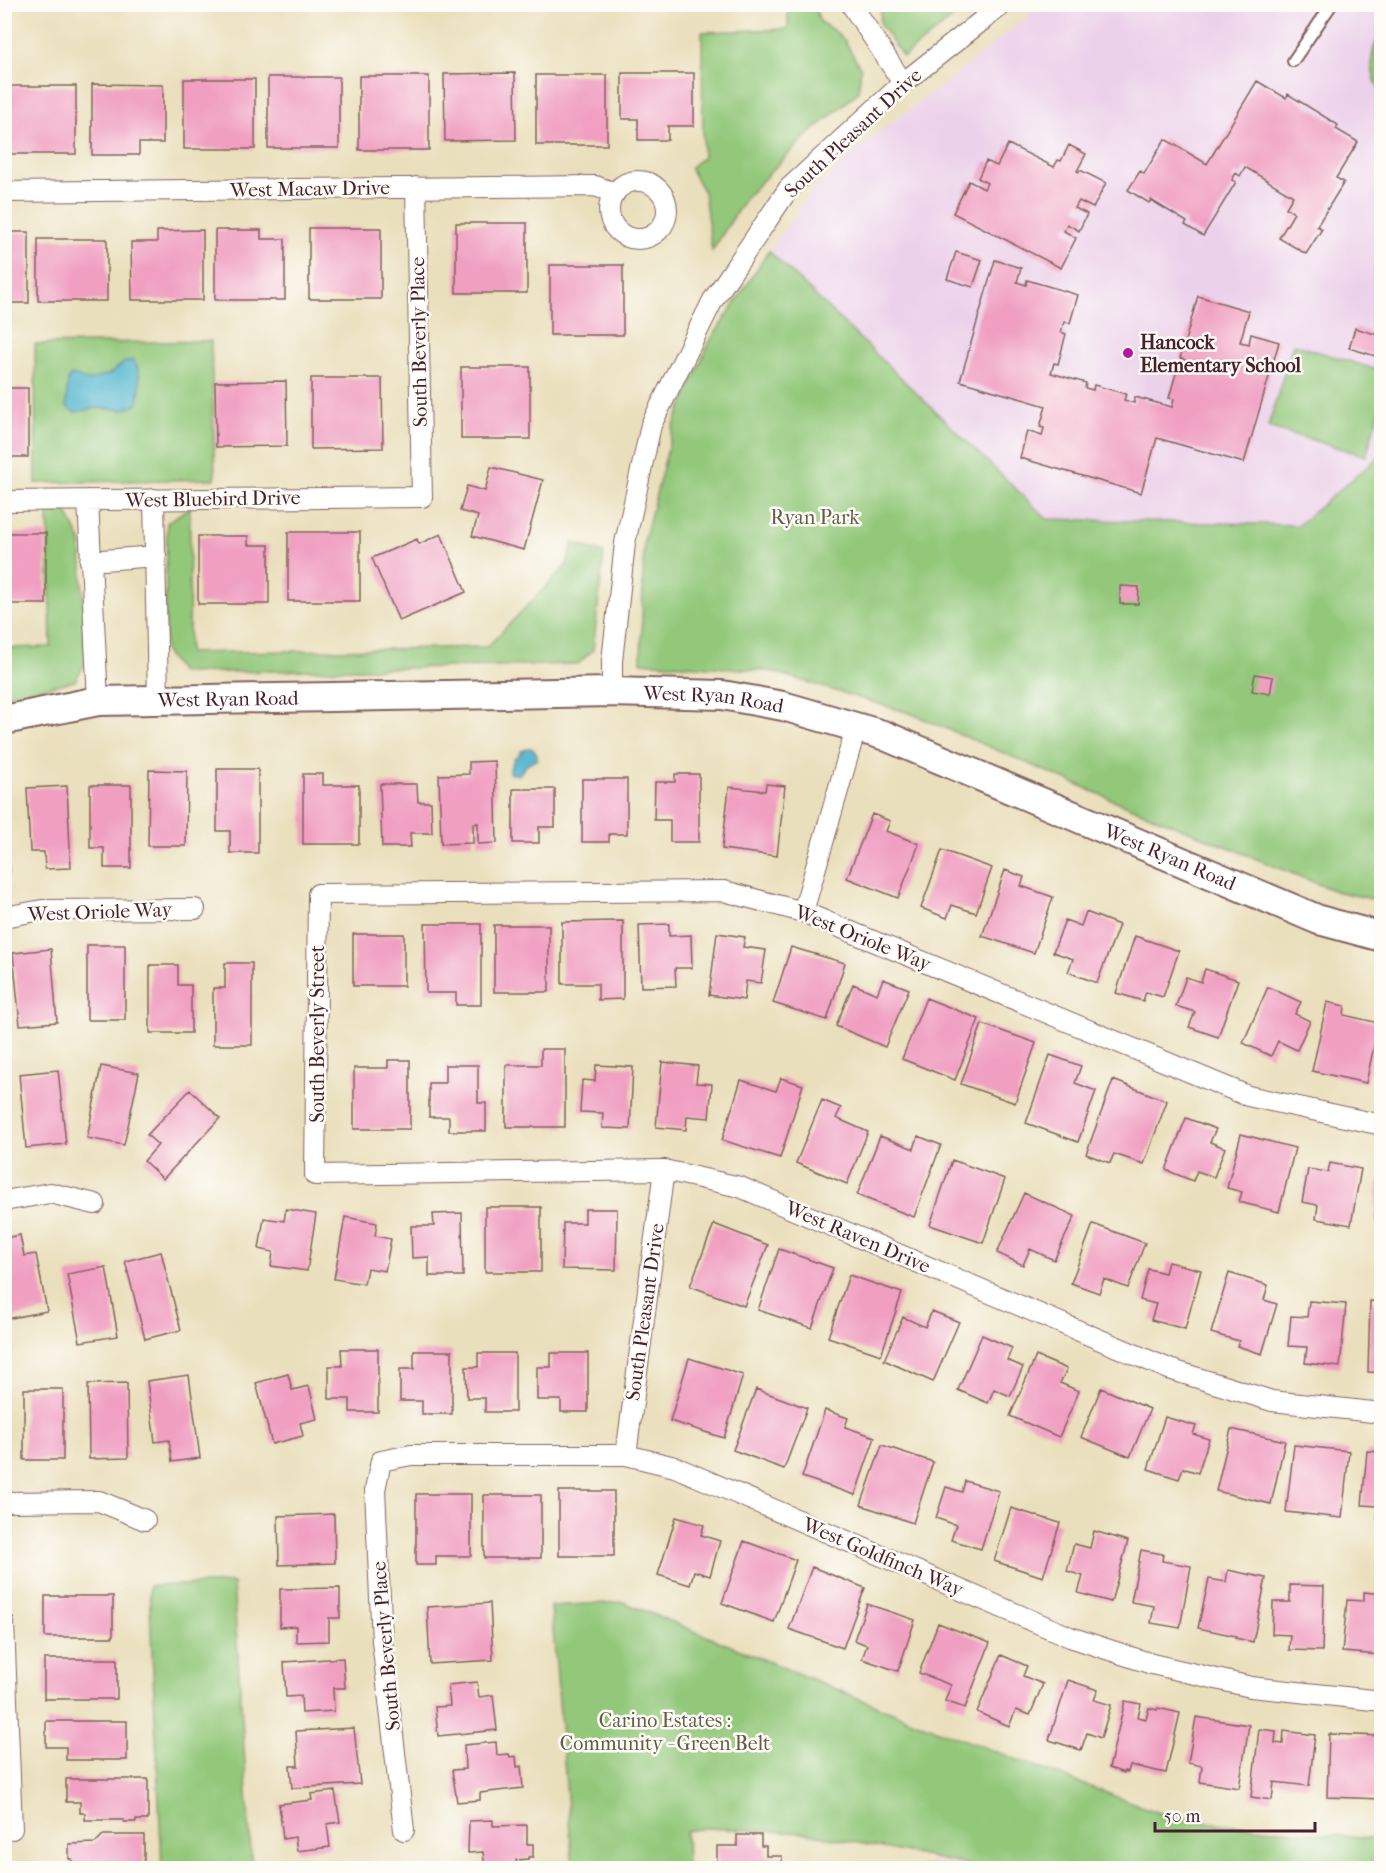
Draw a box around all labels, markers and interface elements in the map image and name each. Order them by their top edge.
street label: South Pleasant Drive [780,63,926,203]
street label: West Macaw Drive [229,176,390,202]
street label: South Beverly Place [406,257,432,427]
place label: Hancock Elementary School [1140,331,1302,377]
marker: Hancock Elementary School [1121,346,1135,360]
street label: West Bluebird Drive [124,486,301,512]
park label: Ryan Park [770,506,860,529]
street label: West Ryan Road [642,681,787,718]
street label: West Ryan Road [156,686,300,711]
street label: West Ryan Road [1100,818,1240,895]
street label: West Oriole Way [26,898,174,926]
street label: West Oriole Way [791,900,936,976]
street label: South Beverly Street [306,945,329,1123]
street label: West Raven Drive [781,1196,934,1278]
street label: South Pleasant Drive [621,1222,669,1402]
street label: West Goldfinch Way [798,1512,968,1602]
street label: South Beverly Place [367,1560,405,1732]
park label: Carino Estates : Community - Green Belt [560,1709,770,1755]
scale bar [1155,1795,1316,1833]
text: 50 m [1164,1806,1201,1827]

